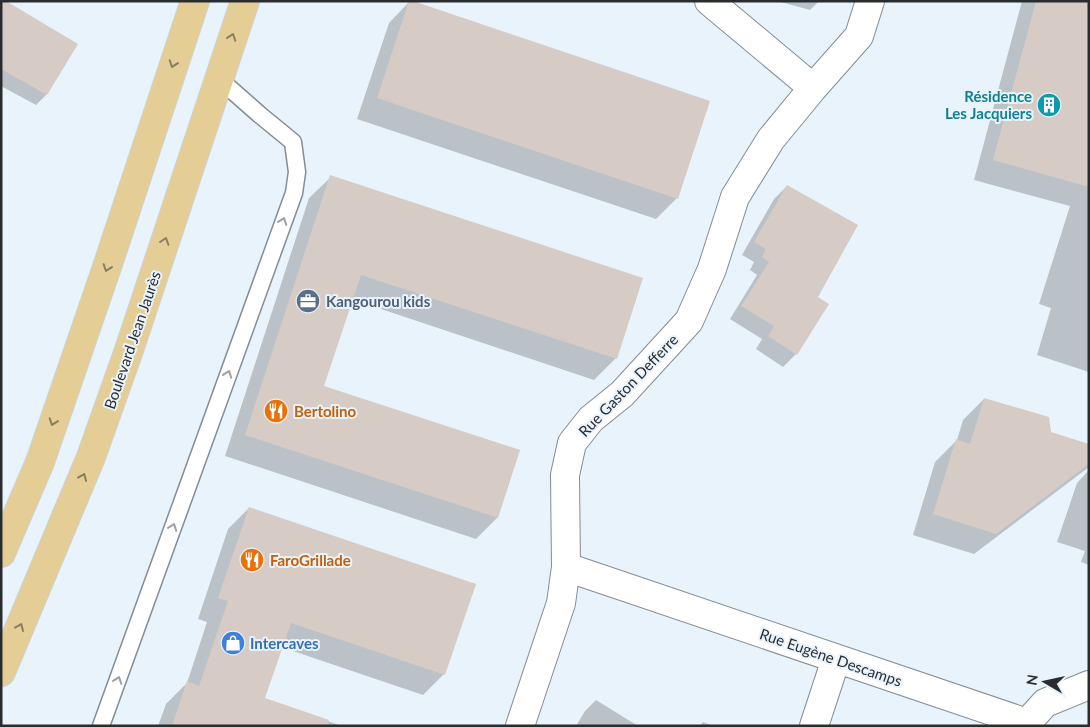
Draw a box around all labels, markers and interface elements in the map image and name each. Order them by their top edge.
one-way arrow [226,33,236,42]
one-way arrow [169,59,179,68]
place label: Résidence Les Jacquiers [945,87,1032,122]
building icon: Résidence Les Jacquiers [1036,92,1062,118]
one-way arrow [277,218,287,226]
one-way arrow [159,238,169,246]
one-way arrow [102,264,112,272]
street label: Boulevard Jean Jaurès [100,269,164,411]
office icon: Kangourou kids [295,288,321,314]
place label: Kangourou kids [326,292,431,310]
street label: Rue Gaston Defferre [574,330,682,440]
one-way arrow [222,371,232,379]
restaurant icon: Bertolino [263,398,289,424]
place label: Bertolino [294,402,357,420]
one-way arrow [49,417,59,426]
one-way arrow [76,473,87,482]
one-way arrow [167,523,177,532]
restaurant icon: FaroGrillade [239,547,265,573]
place label: FaroGrillade [270,551,351,569]
one-way arrow [14,623,24,632]
street label: Rue Eugène Descamps [758,624,904,690]
shop icon: Intercaves [220,630,246,656]
place label: Intercaves [250,634,319,652]
north arrow [1020,657,1070,707]
text: N [1022,673,1041,687]
one-way arrow [112,676,122,685]

